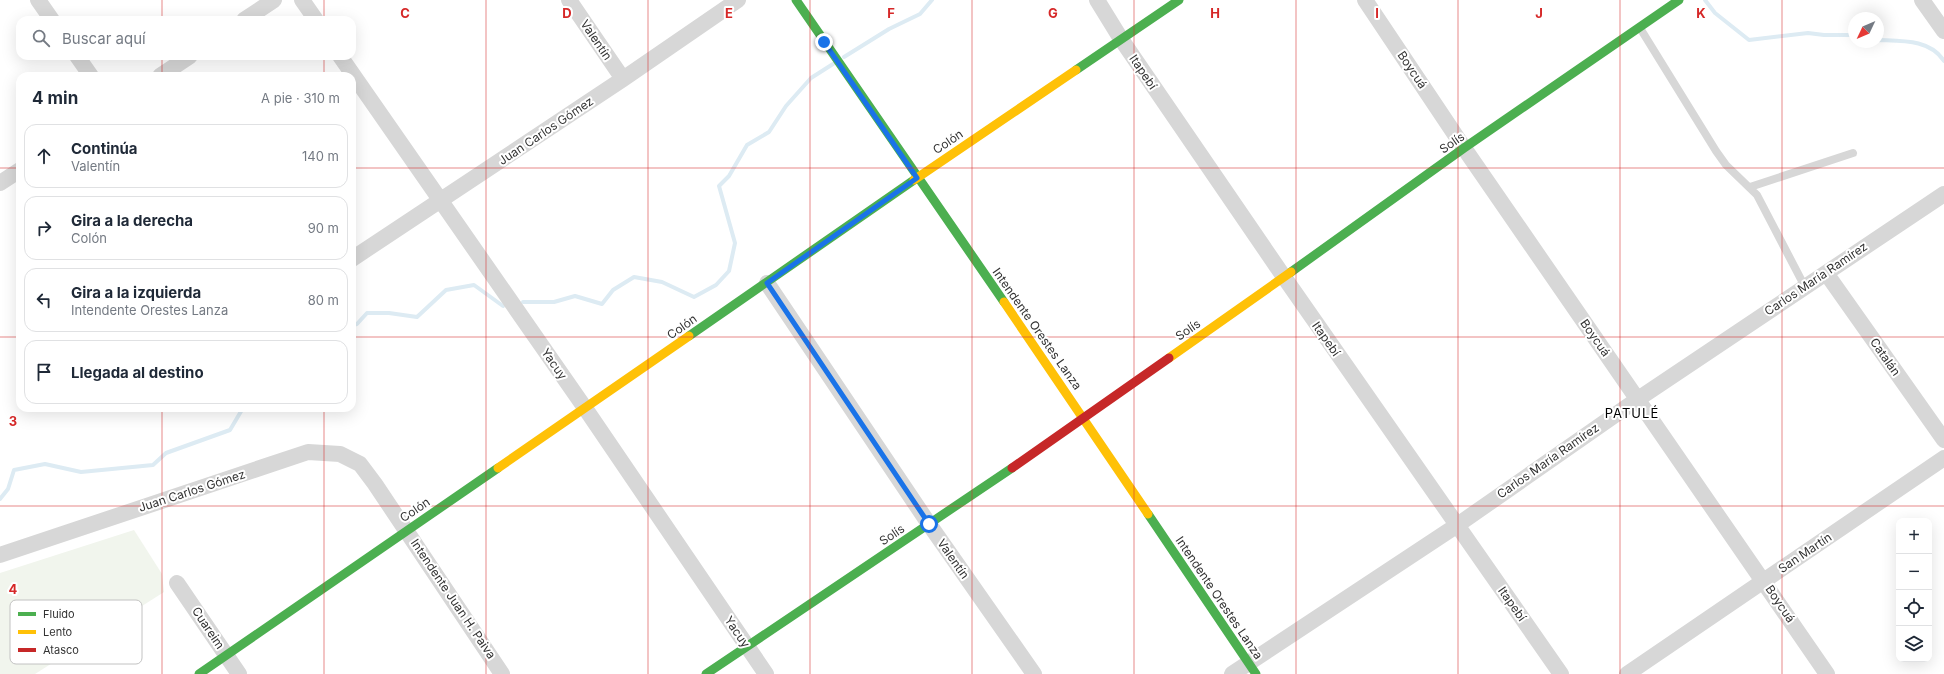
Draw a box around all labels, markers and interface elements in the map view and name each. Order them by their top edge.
text: C [400,5,410,21]
text: D [562,5,572,21]
text: E [725,5,733,21]
text: F [887,5,895,21]
text: G [1048,5,1058,21]
text: H [1210,5,1220,21]
text: I [1375,5,1379,21]
text: J [1535,5,1543,21]
text: K [1696,5,1706,21]
north arrow [1848,12,1884,48]
search box [16,16,356,60]
street label: Valentín [578,17,615,63]
icon: search [30,27,52,49]
text: Buscar aquí [62,29,146,48]
route end [815,33,833,51]
street label: Boycuá [1394,48,1430,91]
street label: Itapebí [1126,51,1161,92]
text: 4 min [32,88,78,108]
text: A pie · 310 m [261,90,340,106]
street label: Juan Carlos Gómez [495,93,596,168]
street label: Colón [930,126,966,157]
street label: Solís [1436,129,1467,156]
text: Continúa [71,139,138,158]
icon: ahead [33,145,55,167]
text: 140 m [302,148,339,164]
text: Valentín [71,158,120,174]
text: Gira a la derecha [71,211,193,230]
icon: right [33,217,55,239]
text: 90 m [308,220,339,236]
text: Colón [71,230,107,246]
street label: Carlos María Ramírez [1761,239,1870,319]
street label: Intendente Orestes Lanza [990,265,1085,392]
text: Gira a la izquierda [71,283,201,302]
icon: left [33,289,55,311]
text: 80 m [308,292,339,308]
text: Intendente Orestes Lanza [71,302,228,318]
street label: Colón [664,311,700,342]
street label: Solís [1172,316,1203,343]
street label: Boycuá [1577,316,1614,359]
street label: Itapebí [1309,319,1344,359]
street label: Catalán [1867,335,1904,379]
street label: Yacuy [538,345,571,382]
icon: arrive [33,361,55,383]
text: Llegada al destino [71,363,204,382]
district label: PATULÉ [1605,405,1659,421]
text: 3 [9,413,17,429]
street label: Carlos María Ramírez [1494,420,1602,501]
street label: Juan Carlos Gómez [137,466,247,515]
street label: Colón [397,494,433,525]
route start [920,515,938,533]
map controls [1896,518,1932,662]
button: + [1896,518,1932,554]
street label: Solís [876,521,907,548]
street label: San Martín [1775,529,1834,576]
street label: Intendente Orestes Lanza [1173,533,1266,662]
street label: Intendente Juan H. Paiva [408,536,499,662]
street label: Valentín [934,536,973,582]
button: − [1896,554,1932,590]
text: 4 [9,581,18,597]
street label: Boycuá [1762,582,1798,625]
street label: Itapebí [1495,584,1530,624]
button: locate [1896,590,1932,626]
legend [10,600,142,664]
street label: Cuareim [189,604,228,652]
text: Fluido [43,607,75,621]
street label: Yacuy [721,613,753,651]
text: Lento [43,625,73,639]
button: layers [1896,626,1932,662]
text: Atasco [43,643,79,657]

